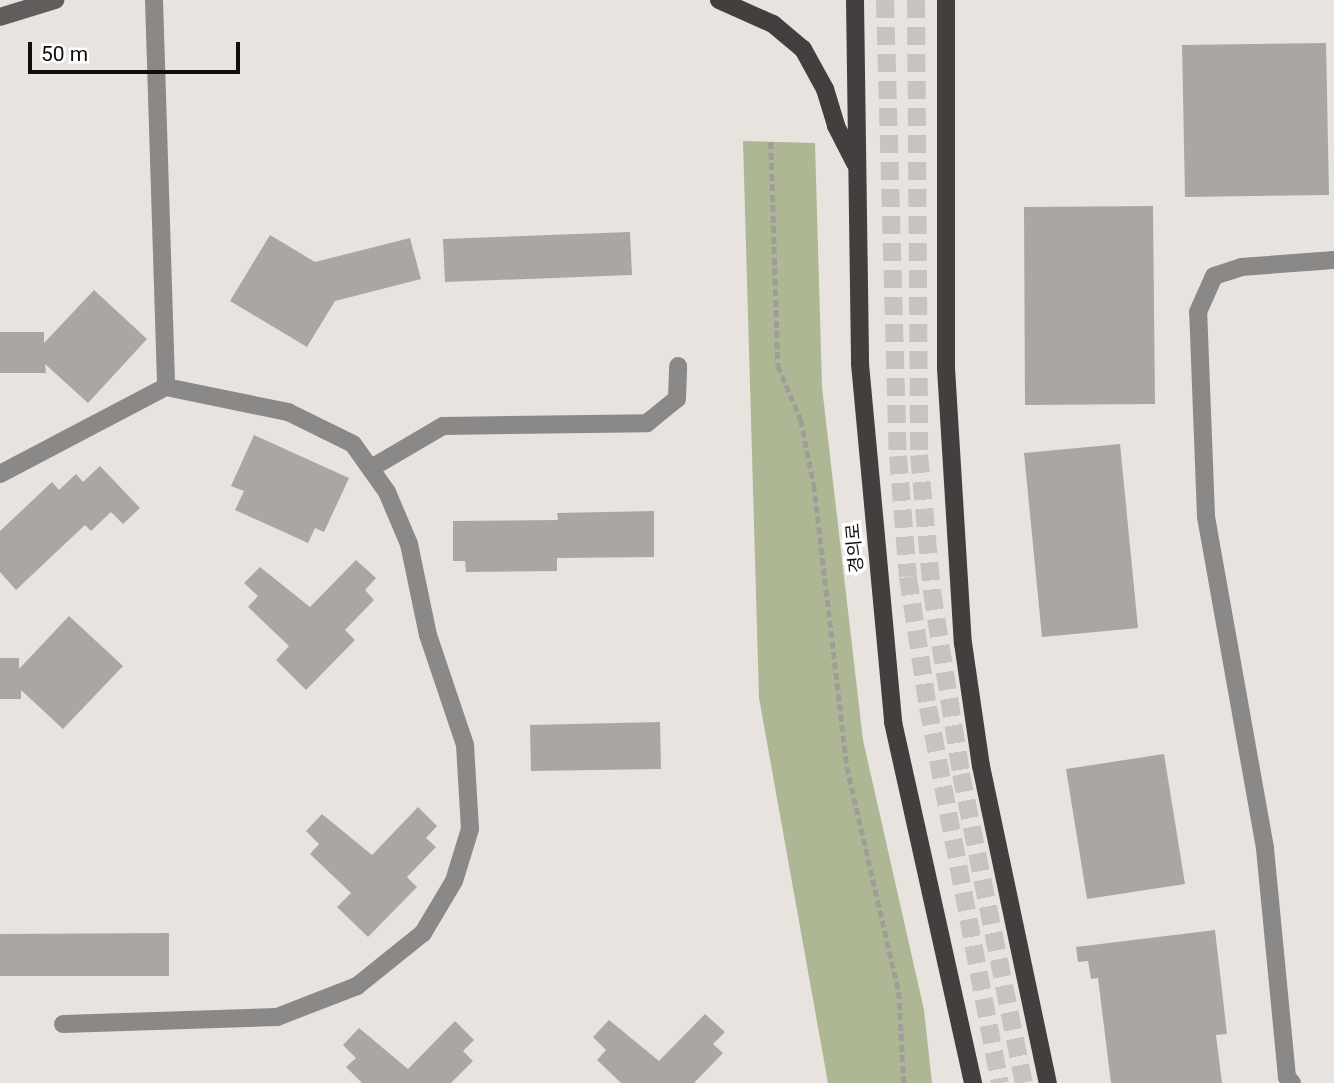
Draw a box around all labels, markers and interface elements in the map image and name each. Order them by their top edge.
scale bar [32,28,243,72]
text: 50 m [41,42,88,66]
street label: 경의로 [842,522,868,574]

